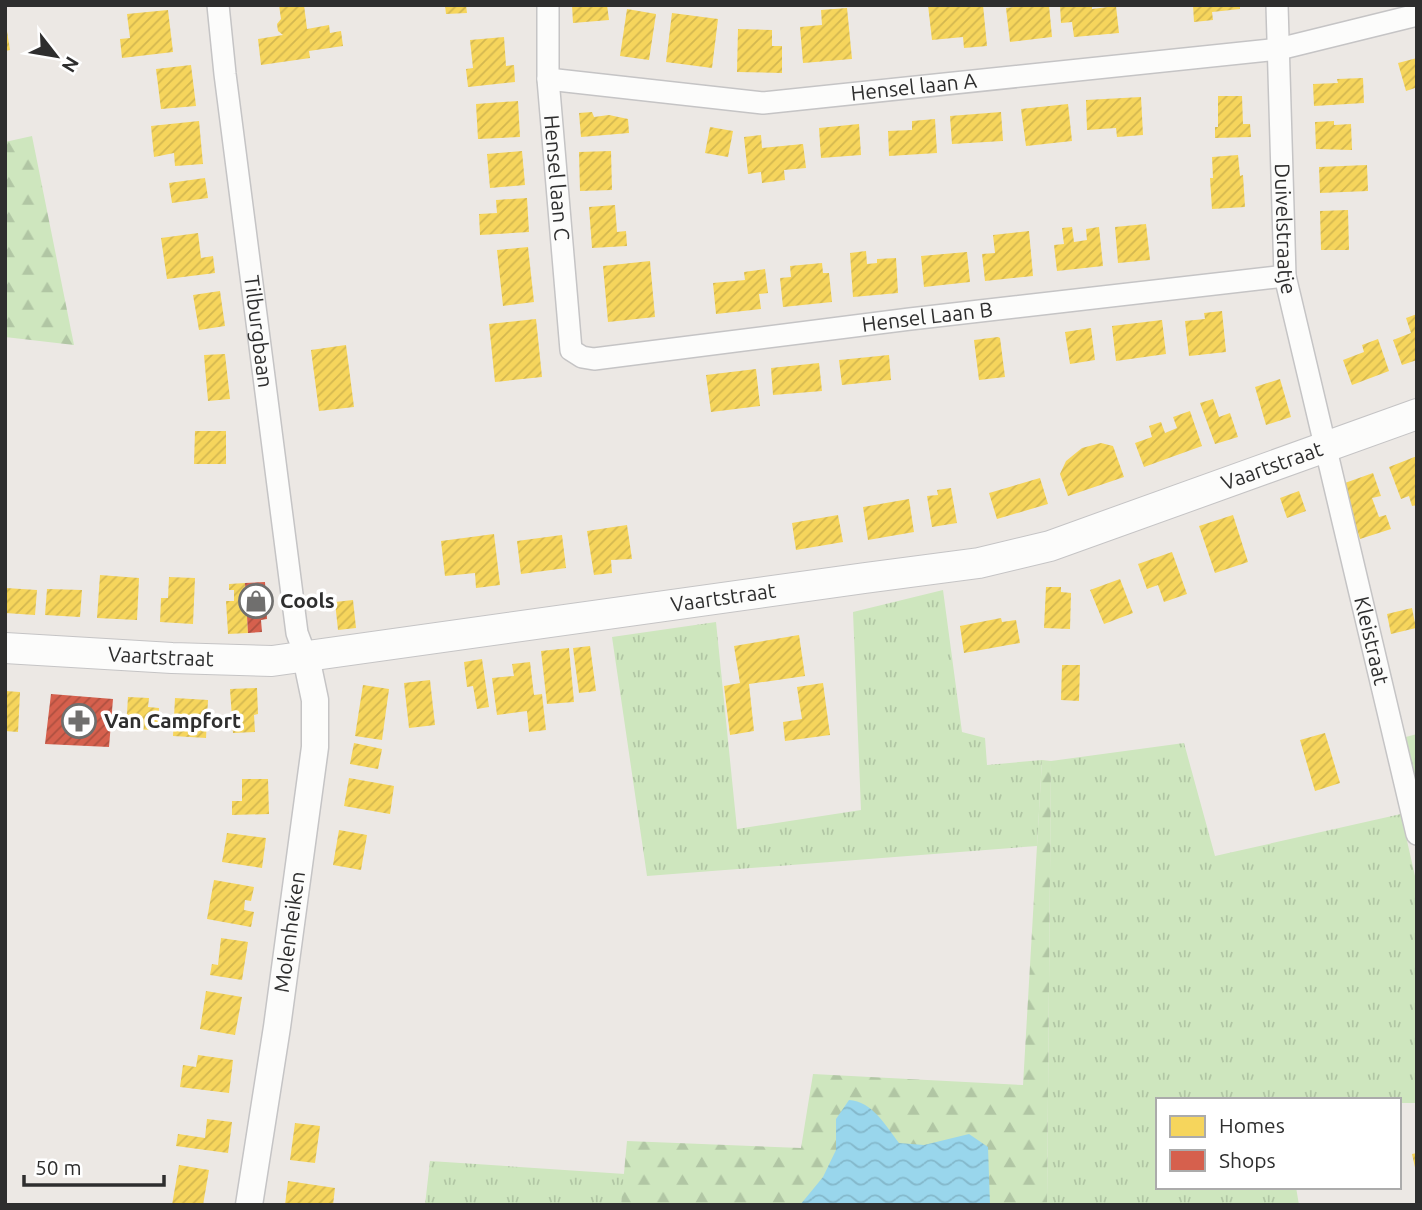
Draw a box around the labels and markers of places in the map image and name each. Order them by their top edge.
shop icon: Cools [237,582,275,620]
place label: Cools [280,588,335,612]
pharmacy icon: Van Campfort [60,702,98,740]
place label: Van Campfort [104,708,241,732]

